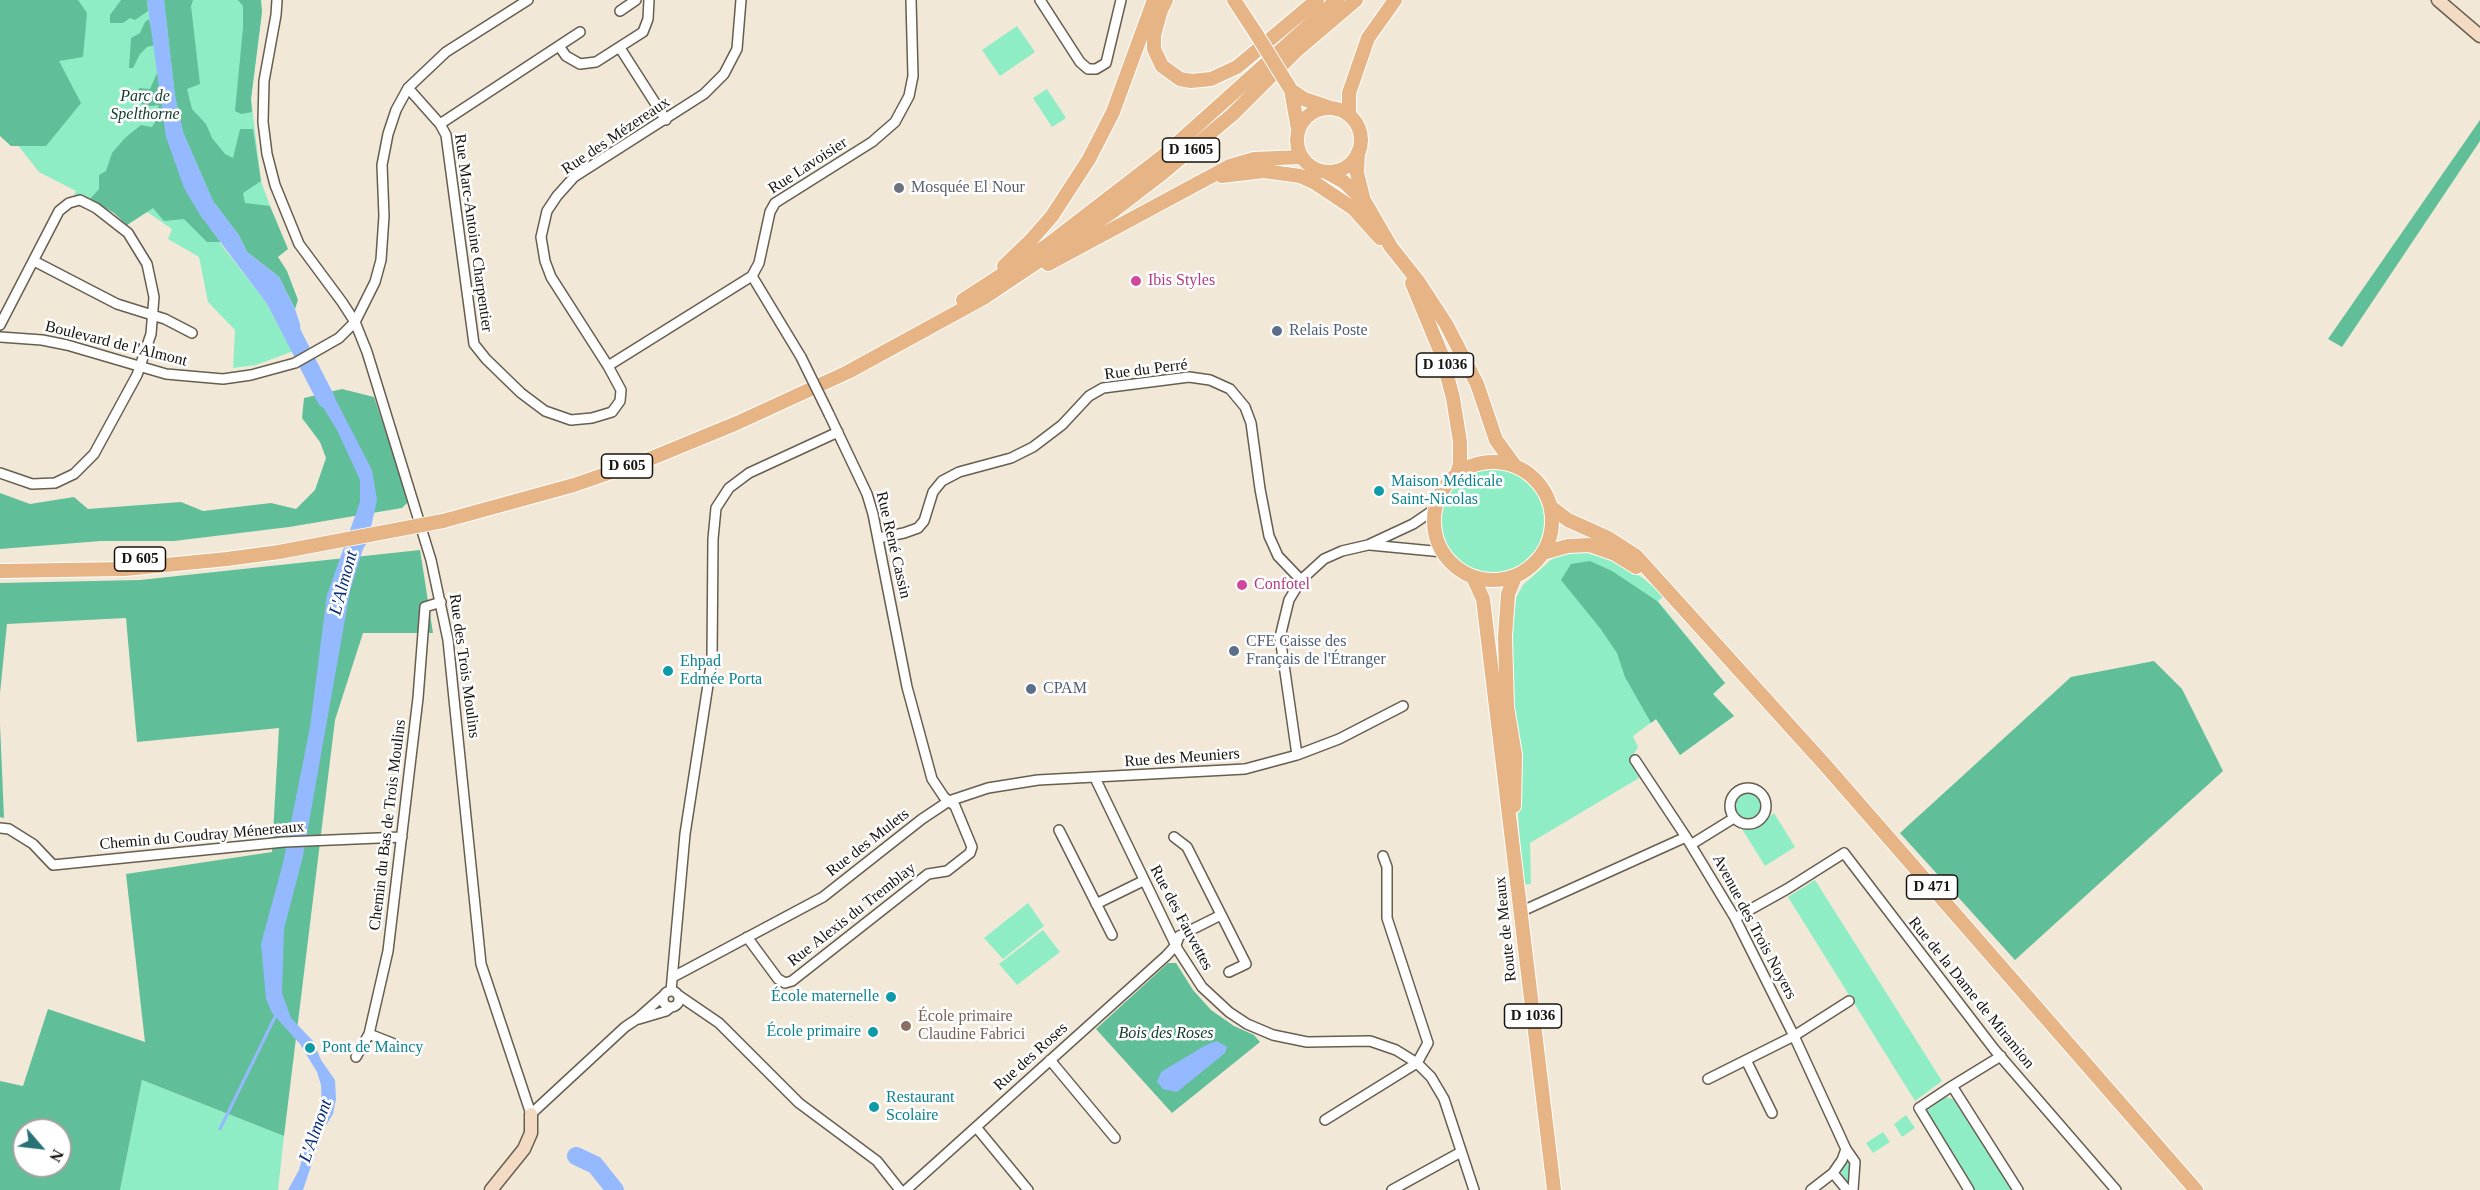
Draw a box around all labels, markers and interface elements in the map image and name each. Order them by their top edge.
park label: Parc de Spelthorne [110,87,180,125]
street label: Rue des Mézereaux [558,93,674,179]
street label: Rue Marc-Antoine Charpentier [450,133,496,333]
street label: Rue Lavoisier [765,133,851,199]
road number: D 1605 [1162,138,1220,162]
place label: Mosquée El Nour [911,178,1025,198]
marker: Mosquée El Nour [892,181,906,195]
place label: Ibis Styles [1148,271,1215,291]
marker: Ibis Styles [1129,274,1143,288]
street label: Boulevard de l'Almont [43,317,189,371]
place label: Relais Poste [1289,321,1368,341]
marker: Relais Poste [1270,324,1284,338]
road number: D 1036 [1416,353,1474,377]
street label: Rue du Perré [1103,355,1189,385]
road number: D 605 [602,454,652,478]
place label: Maison Médicale Saint-Nicolas [1391,472,1503,510]
marker: Maison Médicale Saint-Nicolas [1372,484,1386,498]
street label: Rue René Cassin [871,490,915,600]
road number: D 605 [114,547,166,571]
water label: L'Almont [325,548,363,618]
place label: Confotel [1254,575,1310,595]
marker: Confotel [1235,578,1249,592]
street label: Rue des Trois Moulins [444,593,484,739]
place label: CFE Caisse des Français de l'Étranger [1246,632,1386,670]
marker: CFE Caisse des Français de l'Étranger [1227,644,1241,658]
place label: Ehpad Edmée Porta [680,652,762,690]
marker: Ehpad Edmée Porta [661,664,675,678]
place label: CPAM [1043,679,1087,699]
marker: CPAM [1024,682,1038,696]
street label: Chemin du Bas de Trois Moulins [366,718,410,932]
street label: Rue des Meuniers [1124,744,1240,772]
street label: Rue des Mulets [823,805,913,881]
street label: Chemin du Coudray Ménereaux [99,817,305,855]
street label: Avenue des Trois Noyers [1708,851,1800,1003]
street label: Rue Alexis du Tremblay [784,859,920,971]
street label: Rue des Fauvettes [1145,862,1217,974]
street label: Route de Meaux [1491,875,1521,983]
road number: D 471 [1906,875,1958,899]
street label: Rue de la Dame de Miramion [1904,913,2038,1073]
place label: École maternelle [771,987,879,1007]
marker: École maternelle [884,990,898,1004]
road number: D 1036 [1504,1004,1562,1028]
place label: École primaire Claudine Fabrici [918,1007,1025,1045]
marker: École primaire Claudine Fabrici [899,1019,913,1033]
street label: Rue des Roses [990,1019,1072,1095]
place label: École primaire [766,1022,861,1042]
park label: Bois des Roses [1118,1024,1214,1044]
marker: École primaire [866,1025,880,1039]
place label: Pont de Maincy [322,1038,423,1058]
marker: Pont de Maincy [303,1041,317,1055]
place label: Restaurant Scolaire [886,1088,954,1126]
water label: L'Almont [295,1096,337,1166]
marker: Restaurant Scolaire [867,1100,881,1114]
north arrow [12,1118,72,1178]
text: N [46,1147,67,1165]

